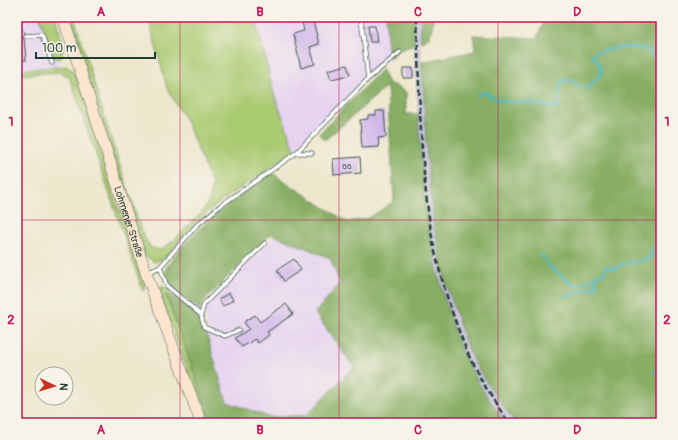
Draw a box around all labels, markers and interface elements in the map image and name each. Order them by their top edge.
text: A [97,4,106,20]
text: B [256,4,264,20]
text: C [414,4,422,20]
text: D [573,4,581,20]
scale bar [36,34,155,60]
text: 100 m [42,41,77,56]
text: 1 [8,114,14,130]
text: 1 [664,114,670,130]
house number: 66 [342,162,352,171]
street label: Lohmener Straße [111,185,146,259]
text: 2 [7,312,15,328]
text: 2 [663,312,671,328]
north arrow [34,366,74,406]
text: N [57,383,70,392]
text: A [97,422,106,438]
text: B [256,422,264,438]
text: C [414,422,422,438]
text: D [573,422,581,438]

